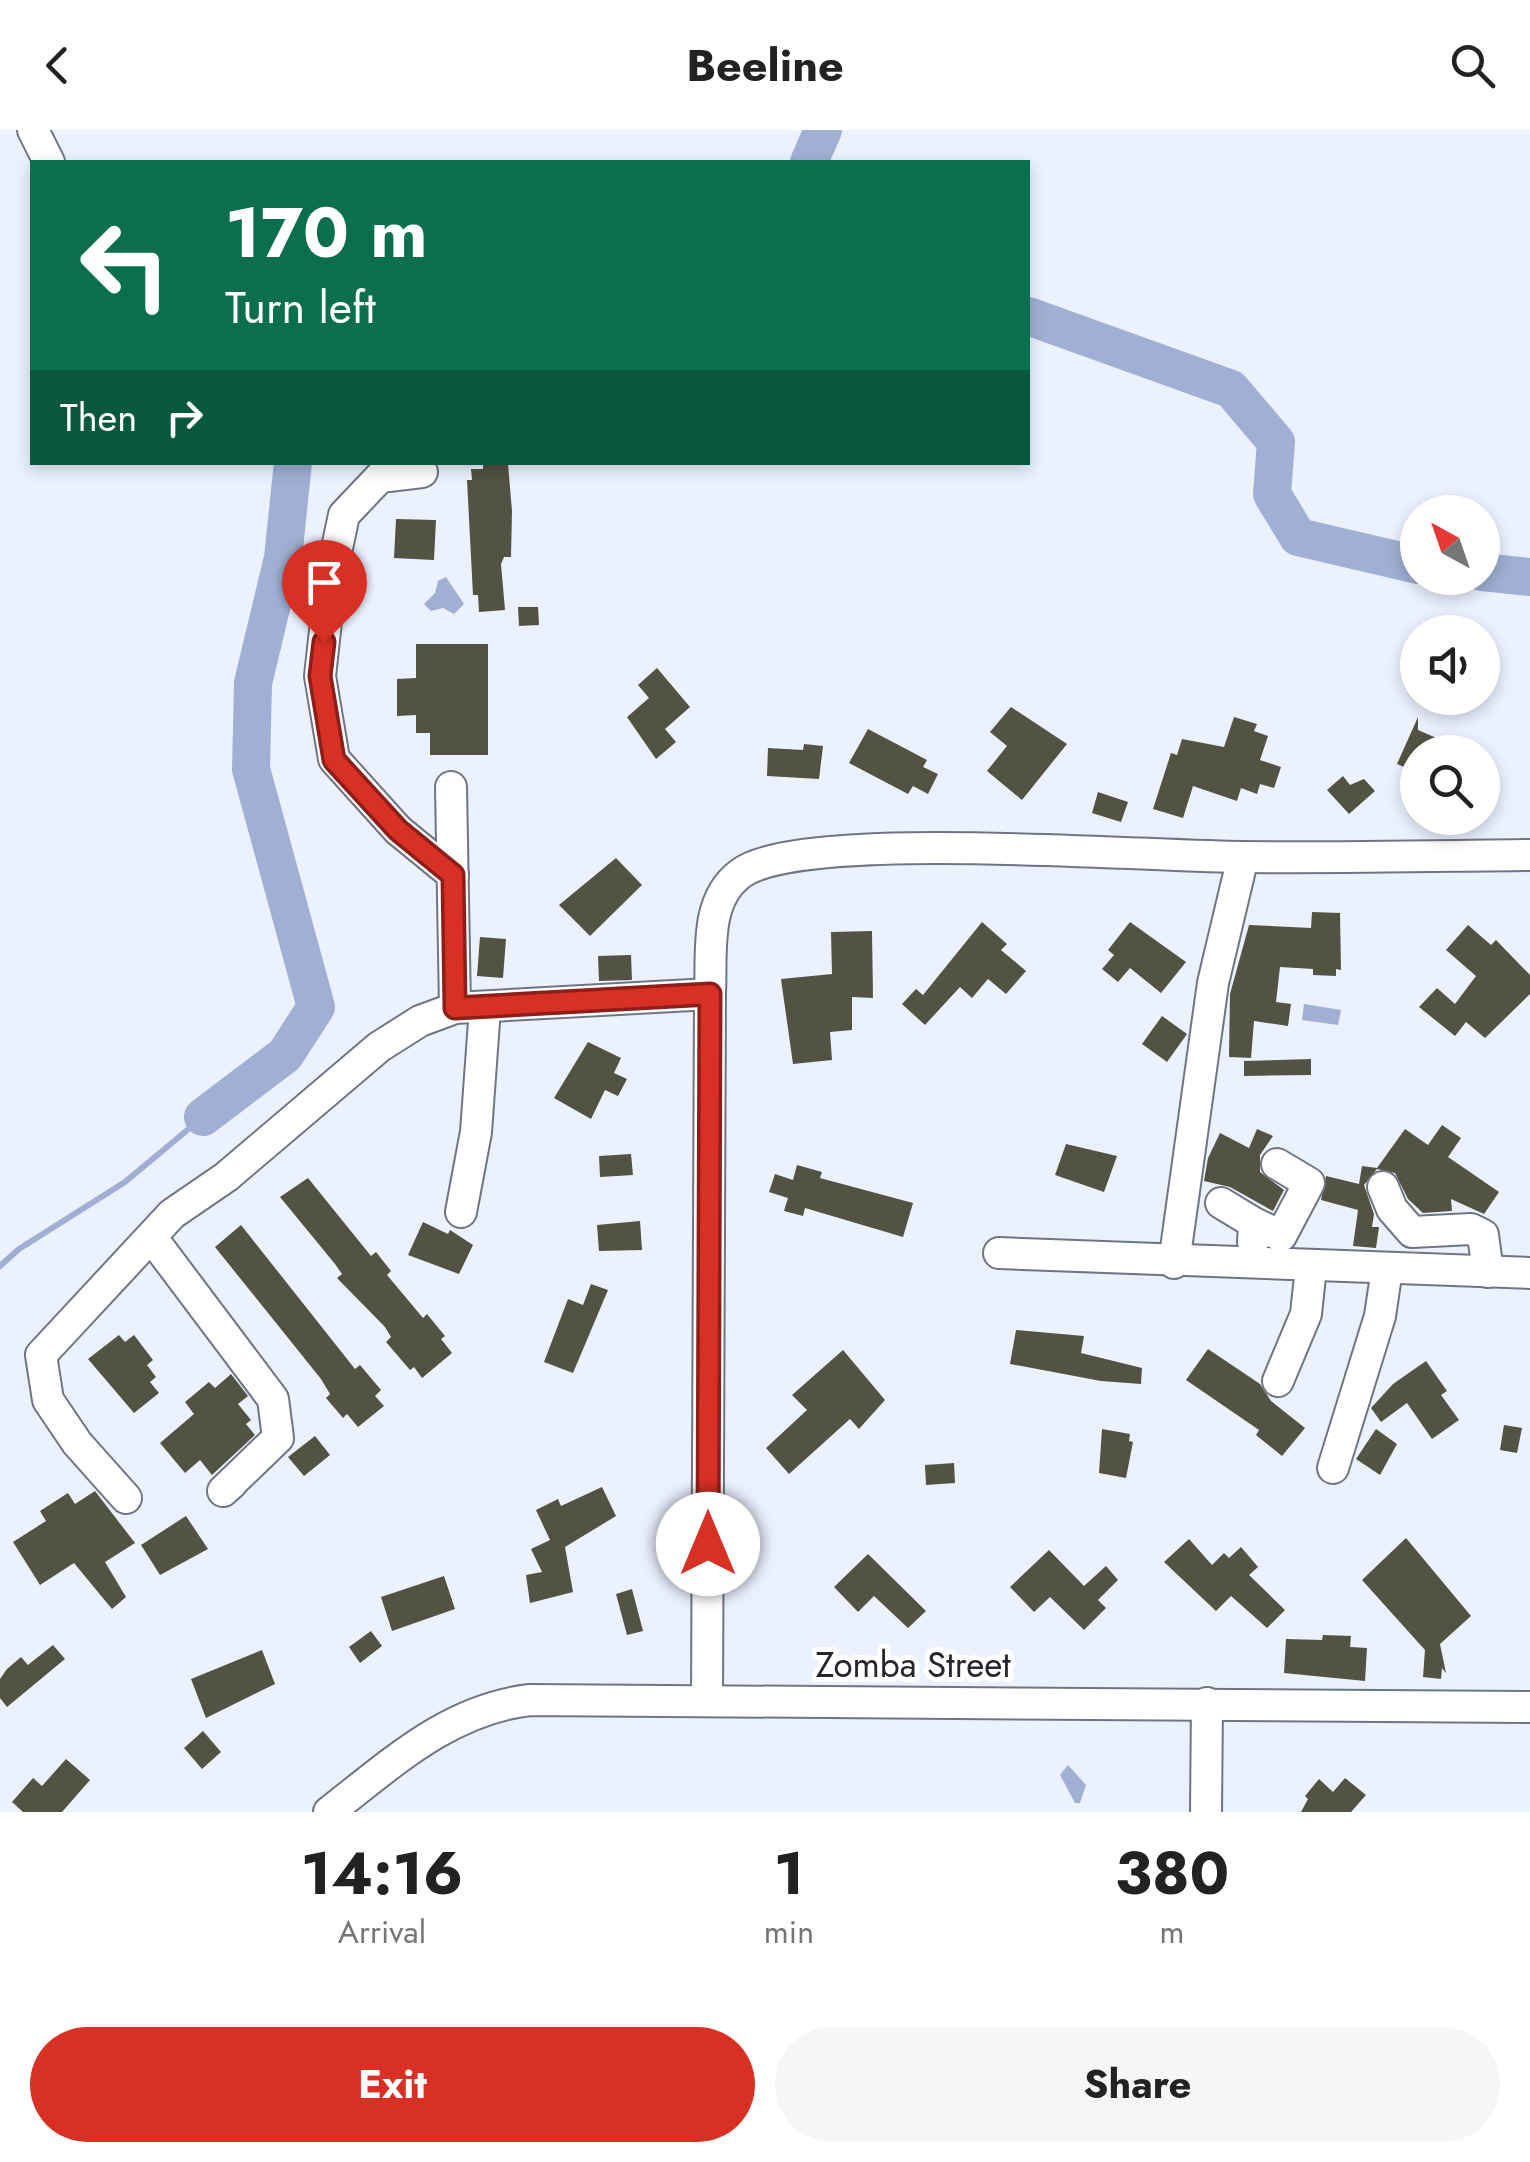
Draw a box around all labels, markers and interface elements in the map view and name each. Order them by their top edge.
text: Beeline [686,33,844,98]
icon: back [30,38,85,93]
icon: search [1445,38,1500,93]
text: 170 m [225,182,428,283]
icon: left [60,200,190,330]
text: Turn left [225,275,376,340]
text: Then [60,390,137,445]
icon: right [157,390,212,445]
north arrow [1400,495,1500,595]
map controls [1400,495,1500,835]
pin [282,540,367,643]
icon: arrive [297,555,352,610]
button: sound [1400,615,1500,715]
button: search [1400,735,1500,835]
position arrow [656,1492,760,1596]
street label: Zomba Street [815,1640,1011,1690]
text: 14:16 [301,1830,463,1917]
text: 1 [774,1830,804,1917]
text: 380 [1115,1830,1229,1917]
text: Arrival [338,1909,426,1955]
text: min [764,1909,814,1955]
text: m [1159,1909,1184,1955]
button: Exit [30,2027,755,2142]
button: Share [775,2027,1500,2142]

